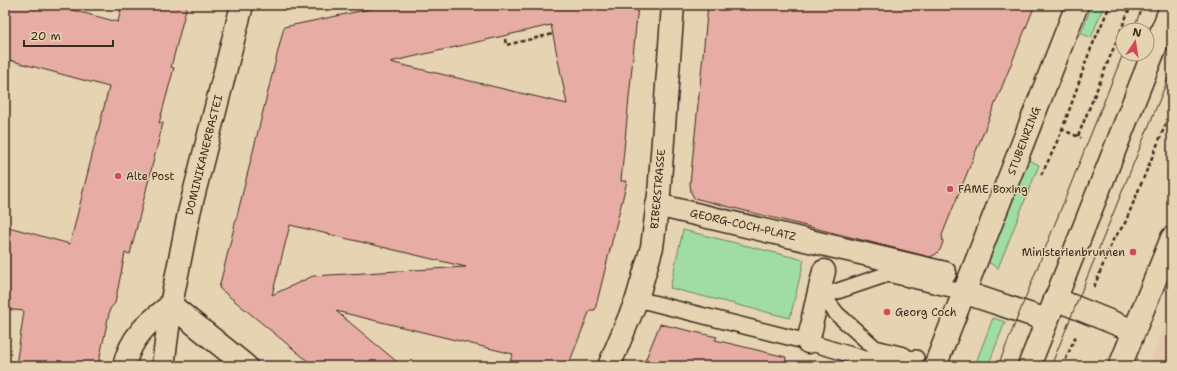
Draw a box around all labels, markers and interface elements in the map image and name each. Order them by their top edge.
scale bar [24,22,113,48]
north arrow [1115,22,1155,62]
text: N [1131,24,1143,41]
text: 20 m [30,28,61,44]
street label: DOMINIKANERBASTEI [182,93,226,217]
street label: STUBENRING [1004,104,1044,177]
street label: BIBERSTRASSE [647,148,669,230]
place label: Alte Post [126,169,174,184]
marker: Alte Post [113,171,123,181]
place label: FAME Boxing [958,182,1028,197]
marker: FAME Boxing [945,184,955,194]
street label: GEORG-COCH-PLATZ [688,205,798,245]
place label: Ministerienbrunnen [1022,245,1125,260]
marker: Ministerienbrunnen [1128,247,1138,257]
place label: Georg Coch [895,305,957,320]
marker: Georg Coch [882,307,892,317]

